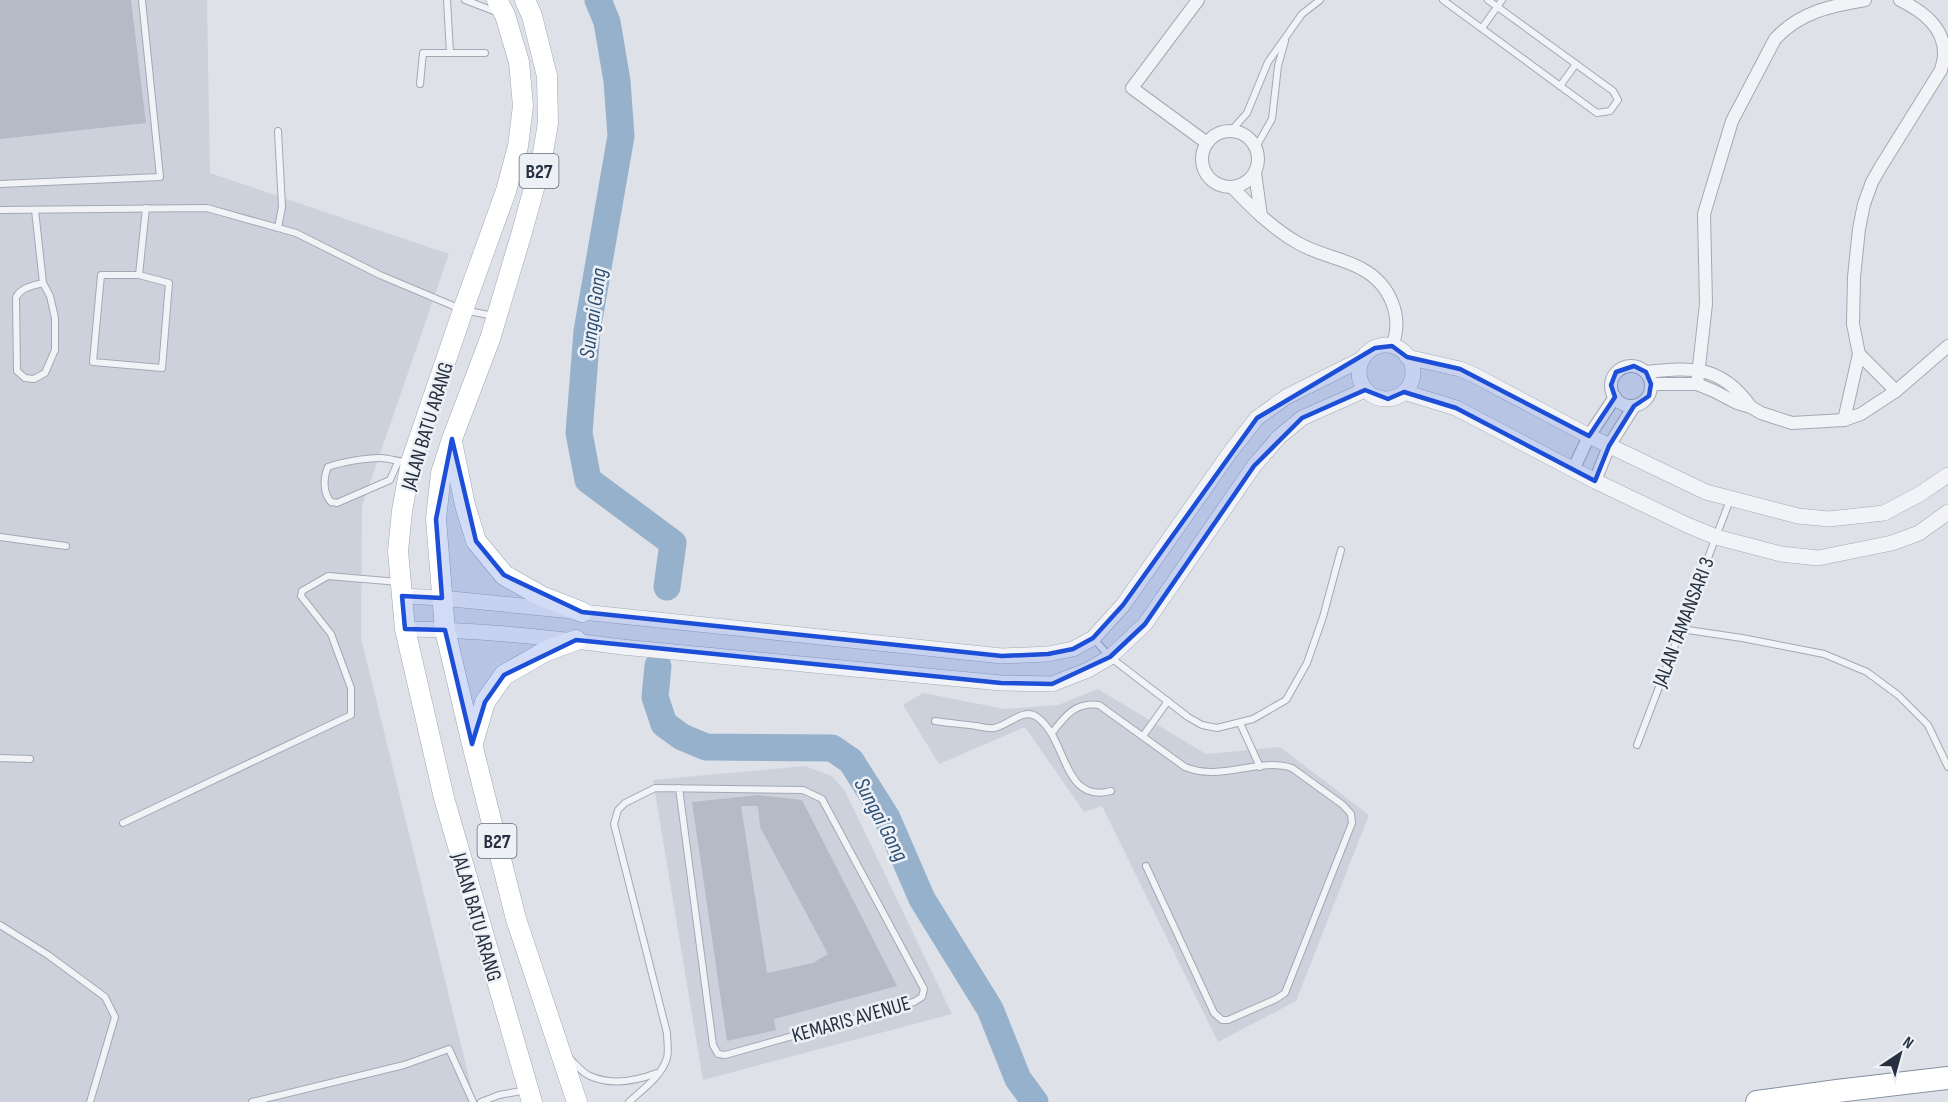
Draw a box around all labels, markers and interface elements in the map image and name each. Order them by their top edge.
road number: B27 [520,154,558,188]
water label: Sungai Gong [574,266,613,360]
street label: JALAN BATU ARANG [396,359,459,494]
street label: JALAN TAMANSARI 3 [1647,554,1720,692]
water label: Sungai Gong [847,773,914,866]
road number: B27 [478,824,516,858]
street label: JALAN BATU ARANG [446,849,507,984]
street label: KEMARIS AVENUE [789,991,913,1048]
north arrow [1870,1024,1930,1084]
text: N [1899,1033,1917,1053]

